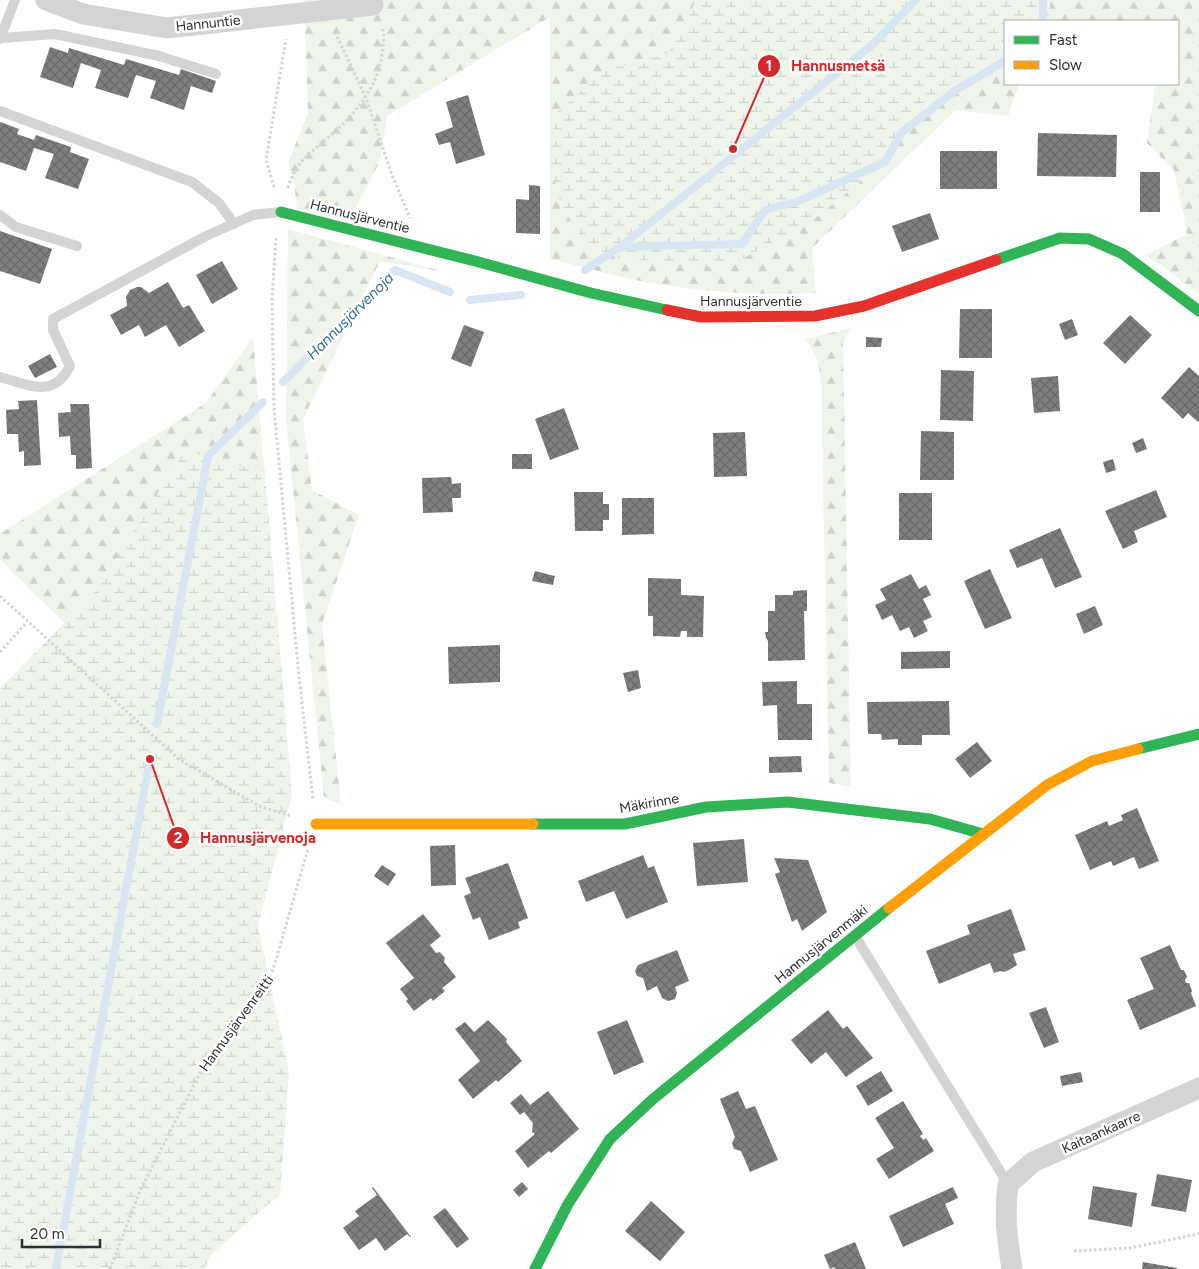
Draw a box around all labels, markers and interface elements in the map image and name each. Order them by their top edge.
street label: Hannuntie [175,12,242,35]
legend [1004,20,1179,85]
text: Fast [1049,31,1078,49]
callout: Hannusmetsä [756,51,895,81]
text: Slow [1049,56,1082,74]
text: 1 [766,57,772,75]
text: Hannusmetsä [791,57,885,75]
street label: Hannusjärventie [308,196,412,237]
water label: Hannusjärvenoja [303,269,397,363]
street label: Hannusjärventie [700,293,802,310]
street label: Mäkirinne [618,790,681,817]
callout: Hannusjärvenoja [165,823,326,853]
text: 2 [174,829,183,847]
text: Hannusjärvenoja [200,829,316,847]
street label: Hannusjärvenmäki [771,902,871,987]
street label: Hannusjärvenreitti [196,972,277,1075]
street label: Kaitaankaarre [1059,1107,1143,1157]
scale bar [22,1216,100,1248]
text: 20 m [30,1225,64,1243]

